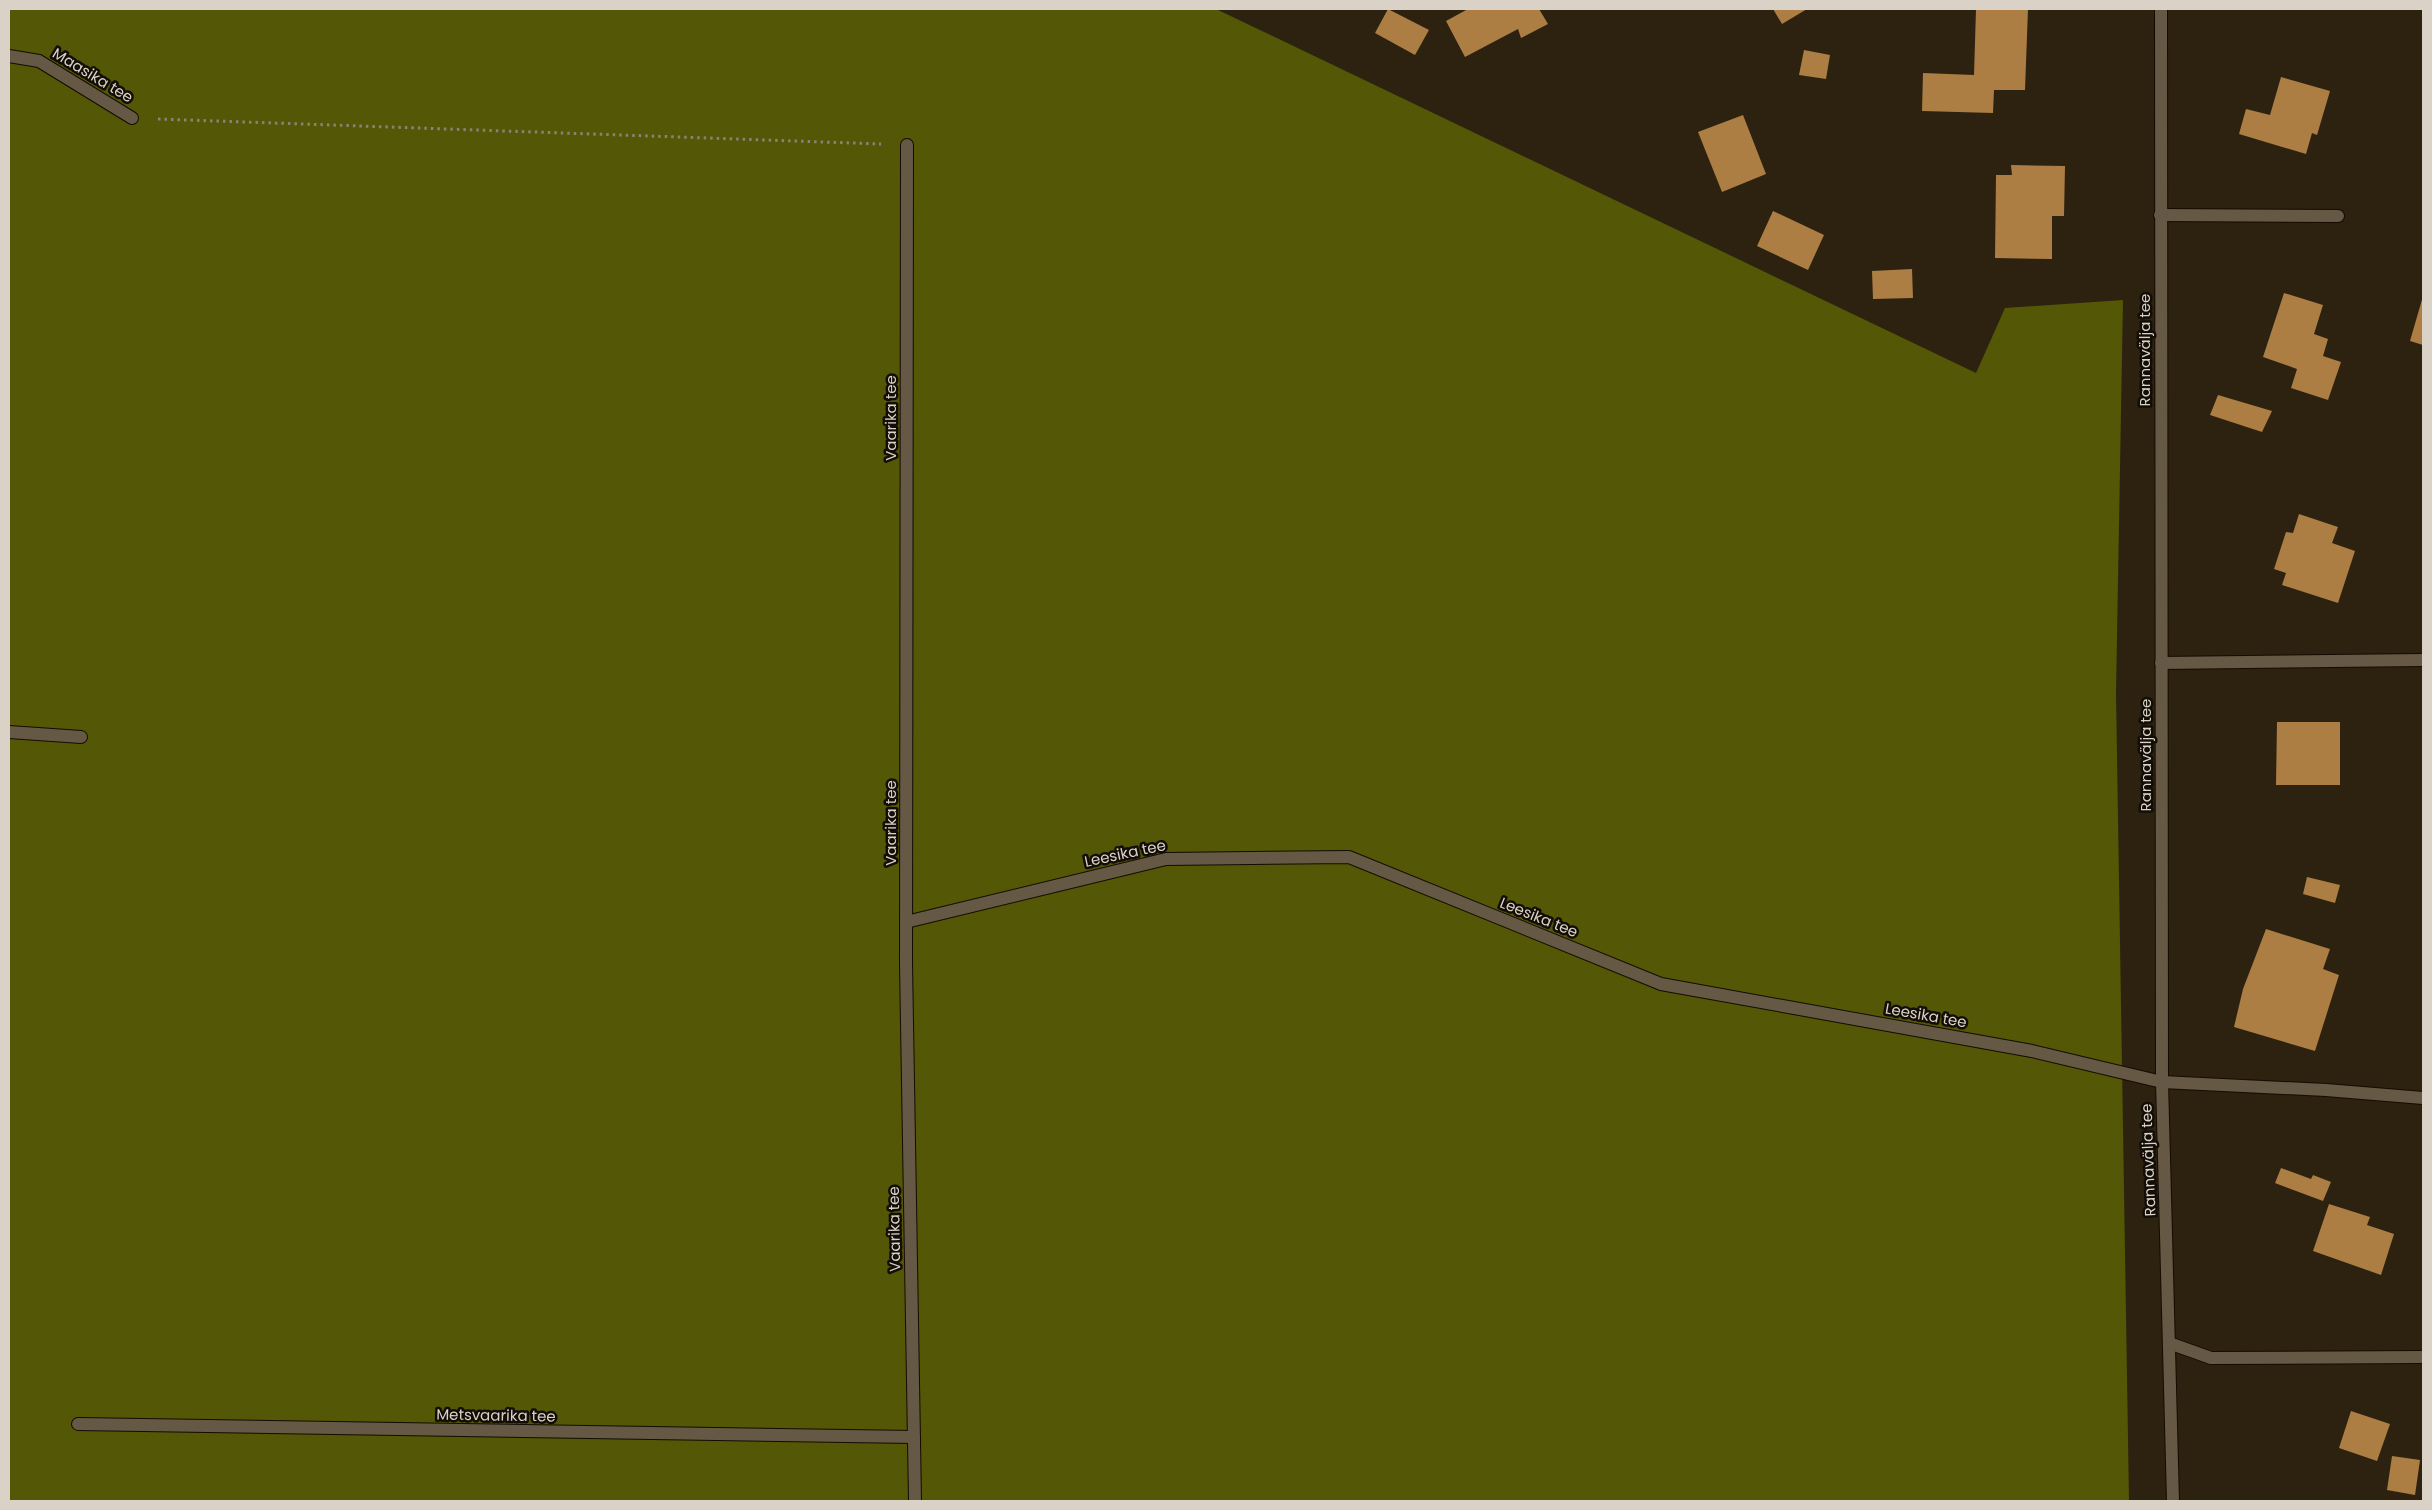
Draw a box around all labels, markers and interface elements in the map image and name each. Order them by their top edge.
street label: Maasika tee [49,43,137,107]
street label: Rannavälja tee [2134,294,2155,406]
street label: Vaarika tee [880,375,901,461]
street label: Rannavälja tee [2135,699,2156,811]
street label: Vaarika tee [880,780,901,866]
street label: Leesika tee [1082,834,1168,872]
street label: Leesika tee [1497,892,1581,942]
street label: Leesika tee [1884,997,1968,1033]
street label: Rannavälja tee [2136,1103,2160,1217]
street label: Vaarika tee [883,1186,905,1272]
street label: Metsvaarika tee [436,1403,556,1427]

